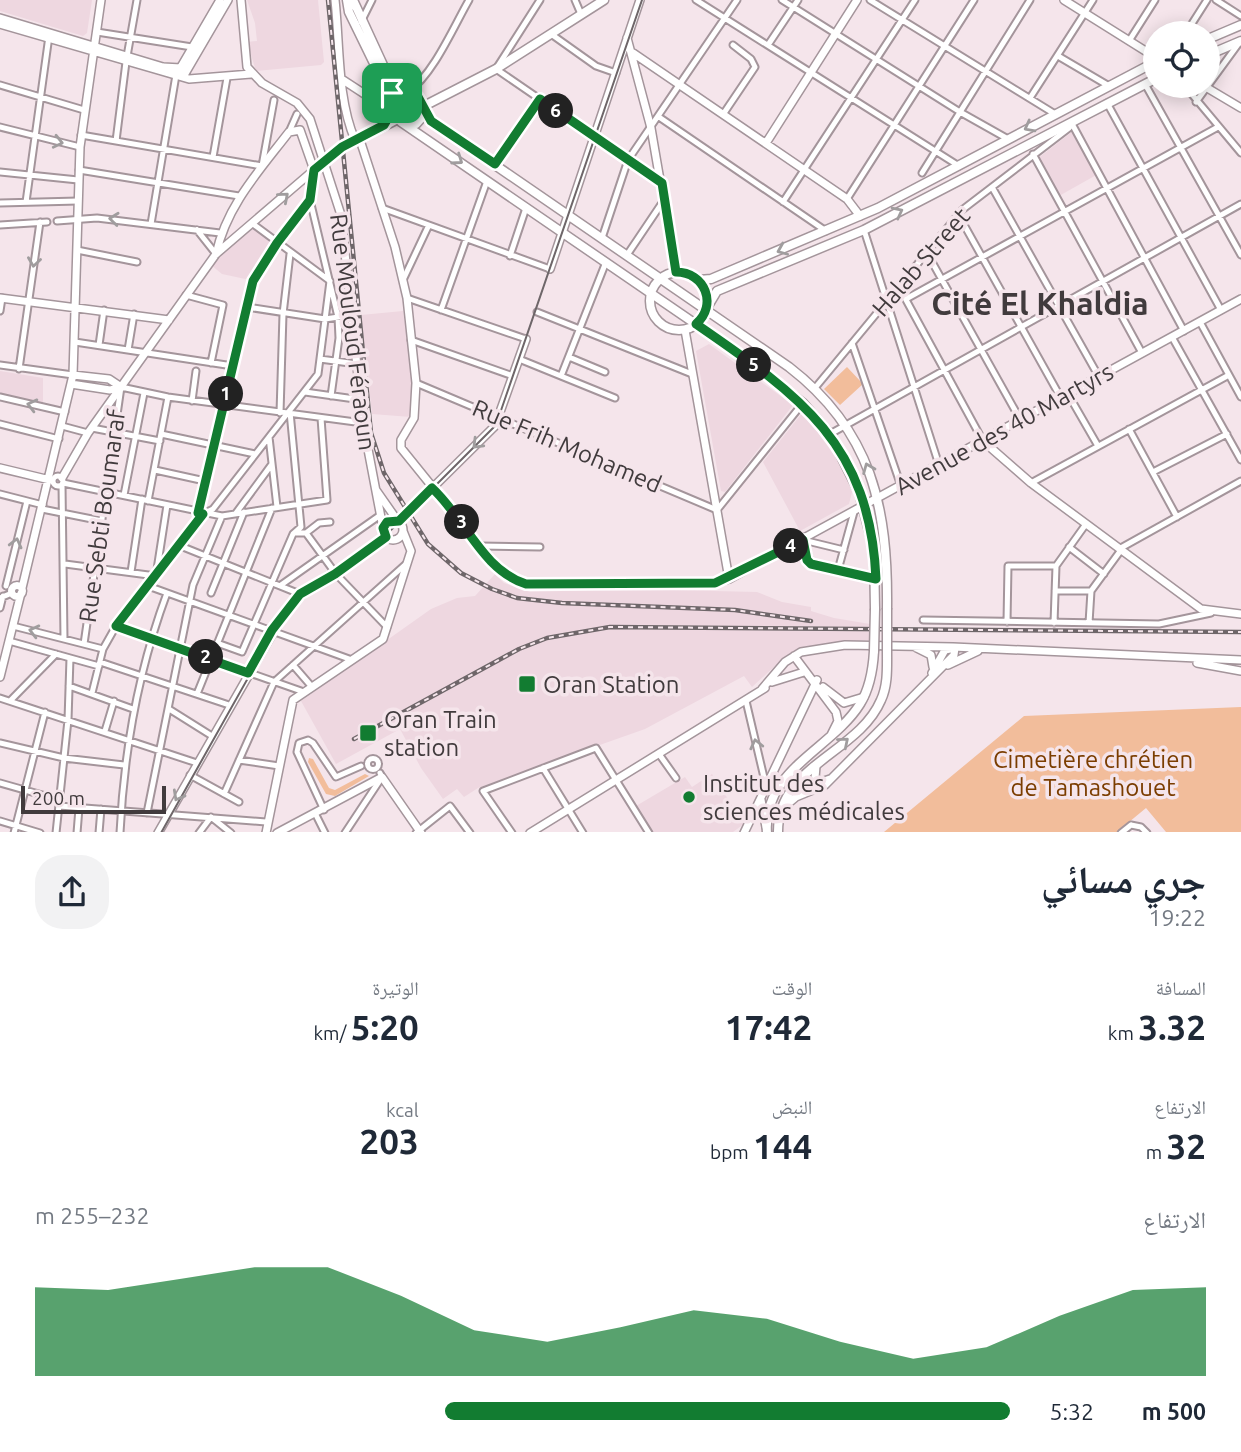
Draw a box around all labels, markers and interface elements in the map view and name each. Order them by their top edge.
map controls [1143,21,1220,98]
button: locate [1143,21,1220,98]
pin [362,63,422,123]
icon: arrive [373,74,411,112]
pin: 6 [538,94,574,128]
text: 6 [550,99,561,121]
one-way arrow [1024,119,1037,133]
one-way arrow [52,133,64,148]
one-way arrow [450,152,463,164]
one-way arrow [276,193,289,205]
street label: Halab Street [867,202,976,322]
one-way arrow [891,207,903,220]
one-way arrow [108,212,119,227]
street label: Rue Mouloud Féraoun [325,212,381,452]
one-way arrow [776,242,789,256]
one-way arrow [27,256,42,268]
district label: Cité El Khaldia [931,285,1149,321]
pin: 5 [736,348,772,382]
text: 5 [748,353,759,375]
street label: Avenue des 40 Martyrs [890,358,1118,500]
pin: 1 [208,376,244,412]
text: 1 [220,382,231,404]
street label: Rue Frih Mohamed [468,394,666,498]
one-way arrow [27,398,39,413]
street label: Rue Sebti Boumaraf [74,407,130,624]
one-way arrow [472,435,485,448]
one-way arrow [863,463,877,475]
pin: 3 [444,504,480,540]
text: 3 [456,510,467,532]
pin: 4 [774,528,808,564]
text: 4 [785,534,796,556]
one-way arrow [8,537,23,549]
one-way arrow [28,625,40,639]
pin: 2 [188,640,224,674]
text: 2 [200,645,211,667]
place label: Oran Station [543,671,680,698]
marker: Oran Station [517,674,537,694]
place label: Oran Train station [384,706,497,761]
marker: Oran Train station [358,723,378,743]
one-way arrow [750,738,764,750]
one-way arrow [835,738,848,750]
park label: Cimetière chrétien de Tamashouet [993,746,1193,801]
place label: Institut des sciences médicales [703,770,905,825]
scale bar [21,783,166,815]
text: 200 m [32,787,85,809]
one-way arrow [173,789,187,802]
marker: Institut des sciences médicales [681,789,697,805]
button: share [35,855,109,929]
text: جري مسائي [1041,858,1206,900]
text: 19:22 [1148,905,1206,930]
text: الوتيرة [372,977,419,999]
text: الوقت [771,977,812,999]
text: المسافة [1156,977,1206,999]
text: 5:20 [351,1007,419,1047]
text: 17:42 [725,1007,812,1047]
text: 3.32 [1138,1007,1206,1047]
text: /km [313,1022,351,1044]
text: km [1108,1022,1138,1044]
text: النبض [772,1096,812,1118]
text: الارتفاع [1154,1096,1206,1118]
text: kcal [386,1099,419,1121]
text: 203 [359,1121,419,1161]
text: 144 [753,1126,812,1166]
text: 32 [1167,1126,1206,1166]
text: bpm [710,1141,753,1163]
text: m [1146,1141,1167,1163]
text: 232–255 m [35,1203,149,1228]
text: الارتفاع [1143,1207,1206,1232]
text: 5:32 [1049,1399,1094,1424]
text: 500 m [1142,1399,1206,1424]

